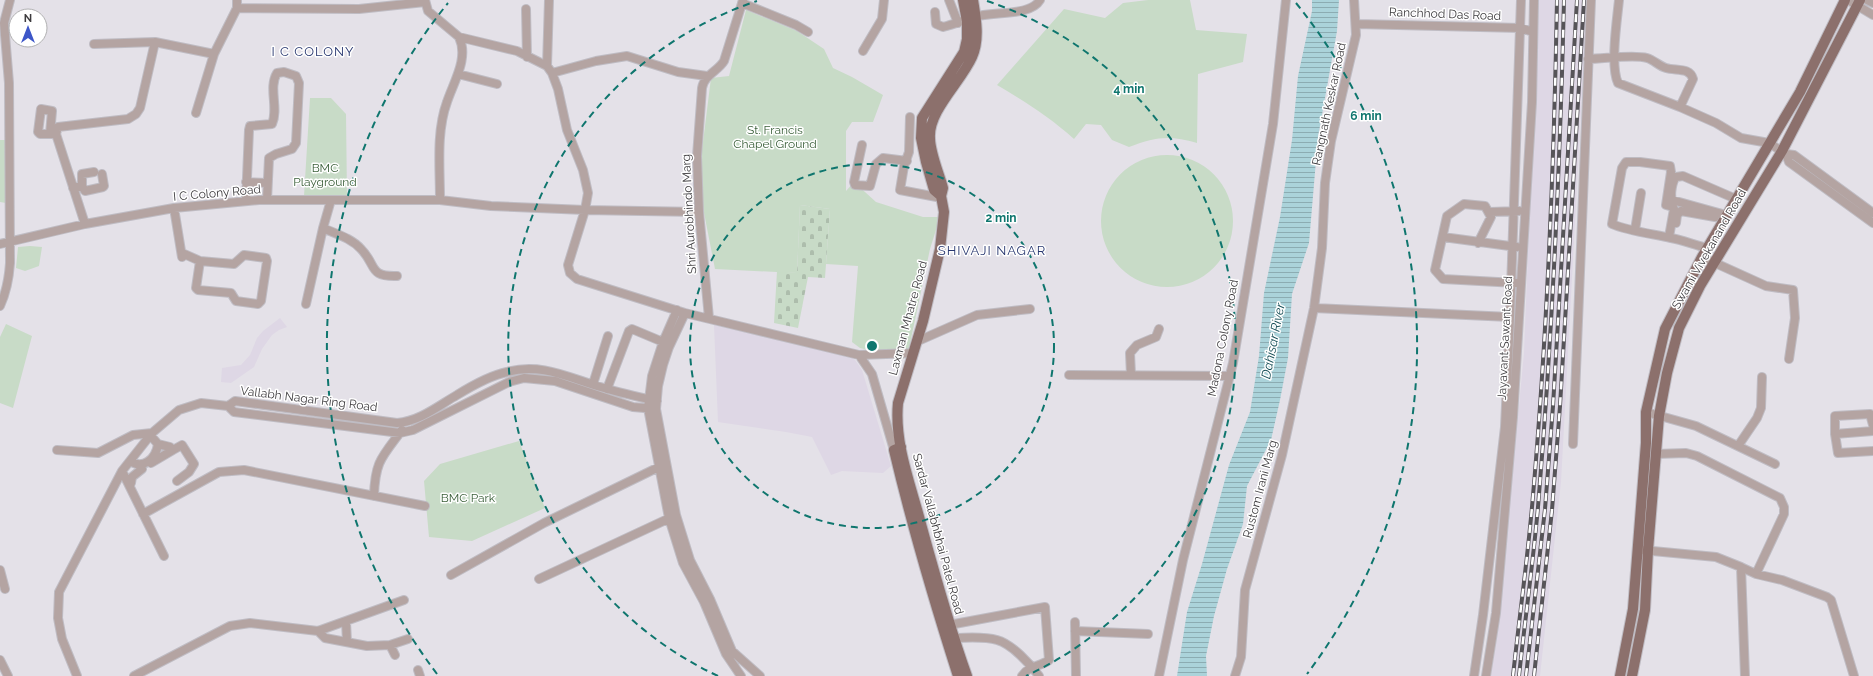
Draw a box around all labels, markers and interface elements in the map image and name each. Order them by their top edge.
street label: Ranchhod Das Road [1389,5,1501,23]
north arrow [8,8,48,48]
text: N [24,12,32,25]
street label: Rangnath Keskar Road [1309,41,1349,167]
district label: I C COLONY [272,44,354,59]
text: 4 min [1113,82,1145,96]
text: 6 min [1350,109,1382,123]
park label: St. Francis Chapel Ground [733,123,817,151]
street label: Shri Aurobhindo Marg [679,154,699,274]
park label: BMC Playground [293,161,357,189]
street label: I C Colony Road [173,182,261,204]
street label: Swami Vivekanand Road [1669,187,1749,311]
text: 2 min [985,211,1017,225]
district label: SHIVAJI NAGAR [938,243,1046,258]
street label: Laxman Mhatre Road [886,259,930,377]
street label: Jayavant Sawant Road [1495,276,1515,400]
street label: Madona Colony Road [1205,278,1241,398]
water label: Dahisar River [1258,301,1288,380]
centre of rings [865,339,879,353]
street label: Vallabh Nagar Ring Road [240,384,378,414]
street label: Rustom Irani Marg [1240,439,1280,539]
street label: Sardar Vallabhbhai Patel Road [910,452,966,616]
park label: BMC Park [441,491,496,505]

